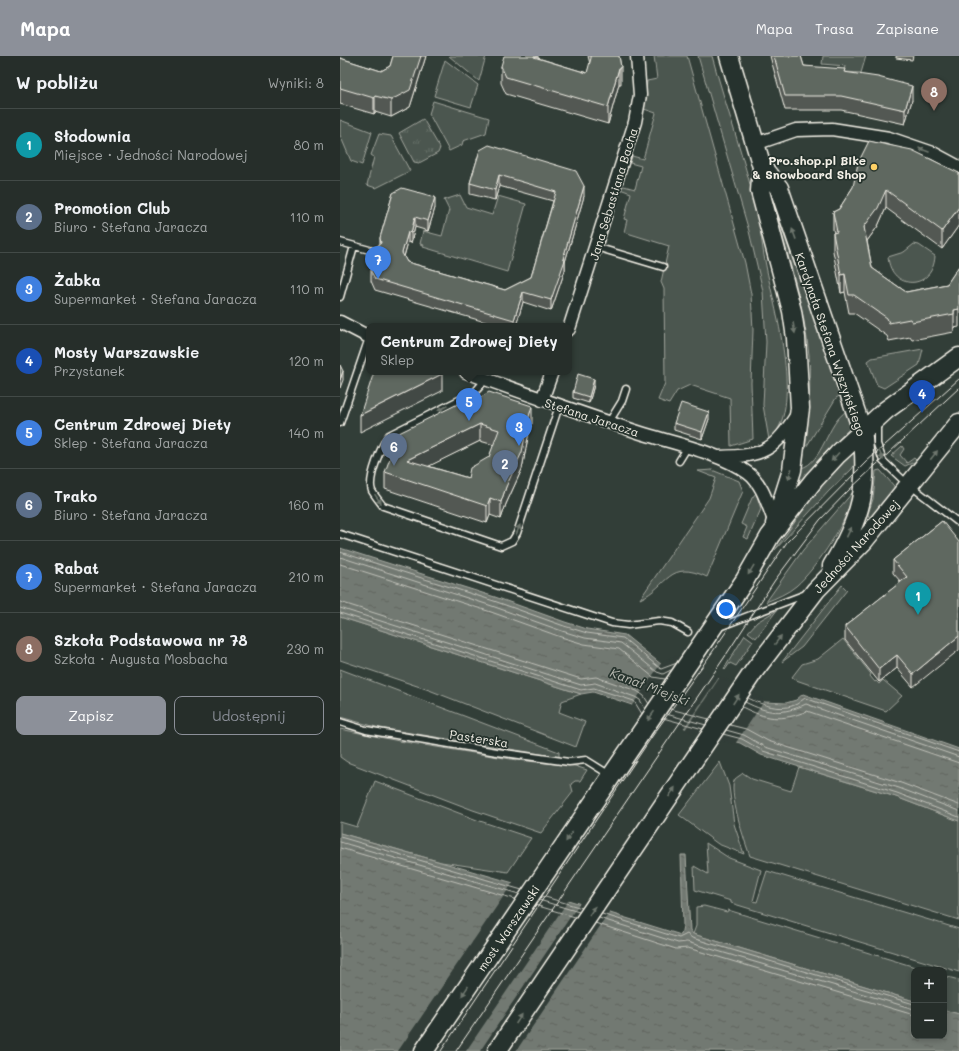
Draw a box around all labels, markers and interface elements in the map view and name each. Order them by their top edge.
text: Mapa [20,16,71,41]
text: Mapa [756,19,793,38]
text: Trasa [815,19,854,38]
text: Zapisane [876,19,939,38]
text: W pobliżu [16,71,98,93]
text: Wyniki: 8 [268,74,324,91]
pin: 8 [921,78,947,111]
text: Słodownia [54,126,131,146]
street label: Jana Sebastiana Bacha [585,126,641,262]
text: 1 [26,136,32,153]
text: 80 m [294,136,324,153]
text: Miejsce · Jedności Narodowej [54,146,248,163]
one-way arrow [918,146,930,152]
place label: Pro.shop.pl Bike & Snowboard Shop [752,152,866,182]
marker: Pro.shop.pl Bike & Snowboard Shop [869,162,879,172]
text: Promotion Club [54,198,170,218]
text: 2 [25,208,33,225]
text: 110 m [290,208,324,225]
text: Biuro · Stefana Jaracza [54,218,208,235]
one-way arrow [791,228,797,240]
pin: 7 [365,246,391,279]
street label: Kardynała Stefana Wyszyńskiego [792,250,870,438]
text: Żabka [54,270,101,290]
text: 3 [25,280,33,297]
text: 110 m [290,280,324,297]
text: Supermarket · Stefana Jaracza [54,290,257,307]
one-way arrow [792,322,798,334]
popup [366,323,572,375]
text: Centrum Zdrowej Diety [380,331,558,351]
text: Mosty Warszawskie [54,342,199,362]
text: Sklep [380,351,414,368]
text: 4 [25,352,33,369]
text: 120 m [288,352,324,369]
text: Przystanek [54,362,125,379]
pin: 4 [909,380,935,413]
pin: 5 [456,388,482,421]
street label: Stefana Jaracza [543,394,641,440]
one-way arrow [437,405,449,411]
pin: 3 [506,413,532,446]
text: Centrum Zdrowej Diety [54,414,231,434]
text: 5 [25,424,33,441]
text: 140 m [288,424,324,441]
pin: 6 [381,433,407,466]
text: Sklep · Stefana Jaracza [54,434,208,451]
one-way arrow [878,449,884,461]
one-way arrow [930,449,939,460]
pin: 2 [492,450,518,483]
one-way arrow [830,452,840,462]
one-way arrow [787,469,793,481]
text: Trako [54,486,97,506]
one-way arrow [374,494,382,504]
text: 6 [25,496,33,513]
text: 160 m [288,496,324,513]
street label: Jedności Narodowej [810,496,902,596]
text: Biuro · Stefana Jaracza [54,506,208,523]
one-way arrow [514,524,521,536]
one-way arrow [846,526,852,538]
text: Rabat [54,558,99,578]
one-way arrow [747,565,755,575]
text: 7 [25,568,33,585]
text: 210 m [288,568,324,585]
text: Supermarket · Stefana Jaracza [54,578,257,595]
pin: 1 [905,582,931,615]
your location [716,599,736,619]
text: Szkoła Podstawowa nr 78 [54,630,248,650]
one-way arrow [774,635,782,646]
text: 8 [25,640,33,657]
text: 230 m [287,640,324,657]
text: Szkoła · Augusta Mosbacha [54,650,228,667]
water label: Kanał Miejski [608,663,692,709]
one-way arrow [732,693,740,704]
button: Zapisz [16,696,166,735]
button: Udostępnij [174,696,324,735]
one-way arrow [647,711,655,721]
street label: Pasterska [449,725,509,751]
one-way arrow [668,787,676,797]
one-way arrow [565,832,573,842]
street label: most Warszawski [473,882,543,974]
one-way arrow [588,906,596,916]
map controls [911,967,947,1039]
button: + [911,967,947,1003]
one-way arrow [461,986,469,996]
button: − [911,1003,947,1039]
one-way arrow [515,1014,523,1024]

